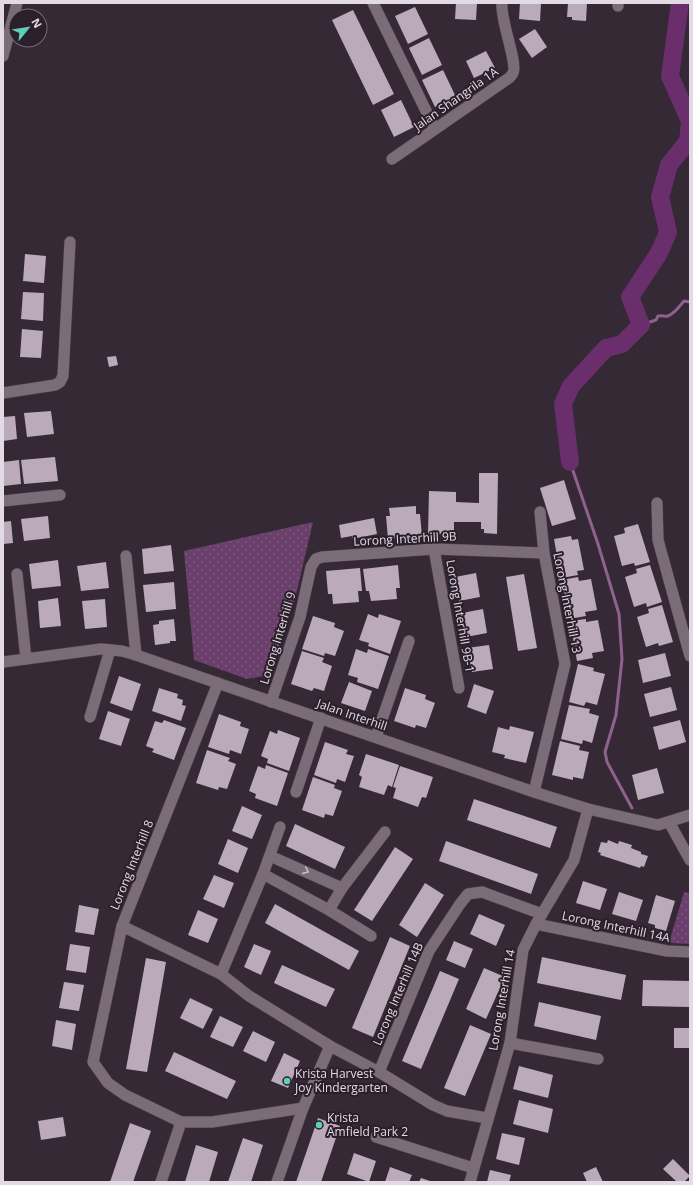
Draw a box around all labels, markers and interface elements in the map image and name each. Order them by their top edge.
north arrow [8,8,48,48]
text: N [28,15,46,30]
street label: Jalan Shangrila 1A [409,63,502,135]
street label: Lorong Interhill 9B [353,527,457,550]
street label: Lorong Interhill 13 [549,551,586,655]
street label: Lorong Interhill 9B-1 [442,558,479,674]
street label: Lorong Interhill 9 [255,589,300,686]
street label: Jalan Interhill [314,694,390,734]
street label: Lorong Interhill 8 [106,817,157,912]
one-way arrow [302,867,309,875]
street label: Lorong Interhill 14A [560,907,672,946]
street label: Lorong Interhill 14B [368,940,427,1048]
street label: Lorong Interhill 14 [484,948,519,1052]
place label: Krista Harvest Joy Kindergarten [294,1065,388,1096]
marker: Krista Harvest Joy Kindergarten [282,1076,292,1086]
place label: Krista Amfield Park 2 [327,1109,408,1140]
marker: Krista Amfield Park 2 [314,1120,324,1130]

